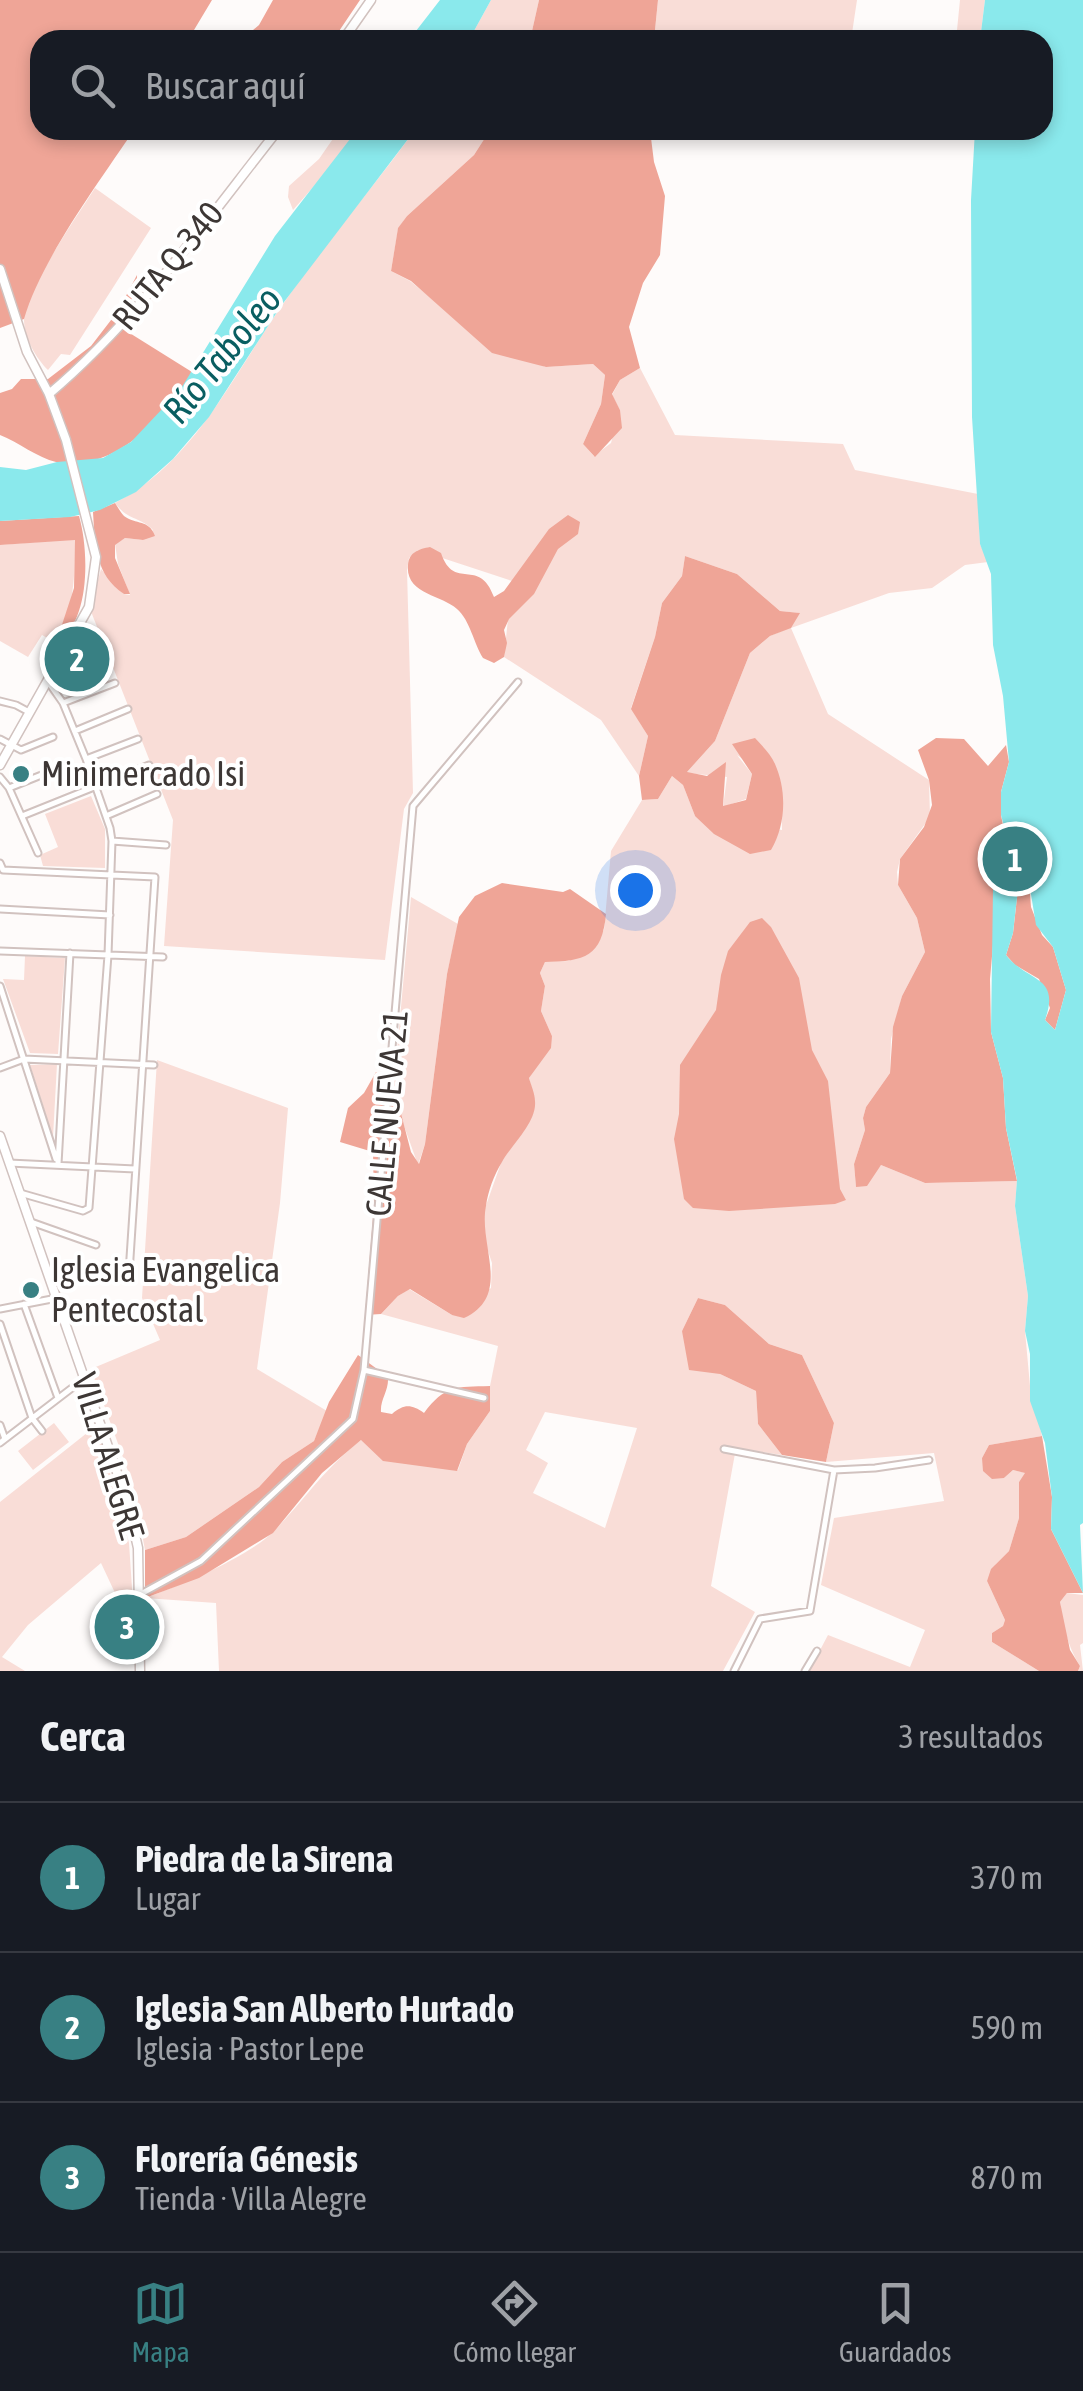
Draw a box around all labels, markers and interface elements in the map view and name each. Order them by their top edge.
search box [30,30,1053,140]
icon: search [65,58,120,113]
text: Buscar aquí [145,64,306,107]
street label: RUTA Q-340 [104,193,231,337]
water label: Río Taboleo [154,278,289,431]
pin: 2 [44,622,110,696]
place label: Minimercado Isi [41,753,245,793]
marker: Minimercado Isi [10,763,32,785]
pin: 1 [982,822,1048,896]
your location [610,865,661,916]
street label: CALLE NUEVA 21 [357,1008,415,1218]
place label: Iglesia Evangelica Pentecostal [51,1249,280,1329]
marker: Iglesia Evangelica Pentecostal [20,1279,42,1301]
street label: VILLA ALEGRE [65,1368,153,1544]
pin: 3 [94,1590,160,1664]
text: Cerca [40,1712,125,1760]
text: 3 resultados [899,1718,1043,1755]
text: Piedra de la Sirena [135,1837,393,1880]
text: 1 [65,1859,80,1896]
text: 370 m [970,1859,1043,1896]
text: Lugar [135,1880,200,1917]
text: Iglesia San Alberto Hurtado [135,1987,514,2030]
text: 2 [65,2009,80,2046]
text: 590 m [970,2009,1043,2046]
text: Iglesia · Pastor Lepe [135,2030,364,2067]
text: Florería Génesis [135,2137,358,2180]
text: 3 [65,2159,80,2196]
text: 870 m [970,2159,1043,2196]
text: Tienda · Villa Alegre [135,2180,367,2217]
tab: Mapa [132,2276,190,2368]
tab: Cómo llegar [453,2276,576,2368]
tab: Guardados [839,2276,951,2368]

